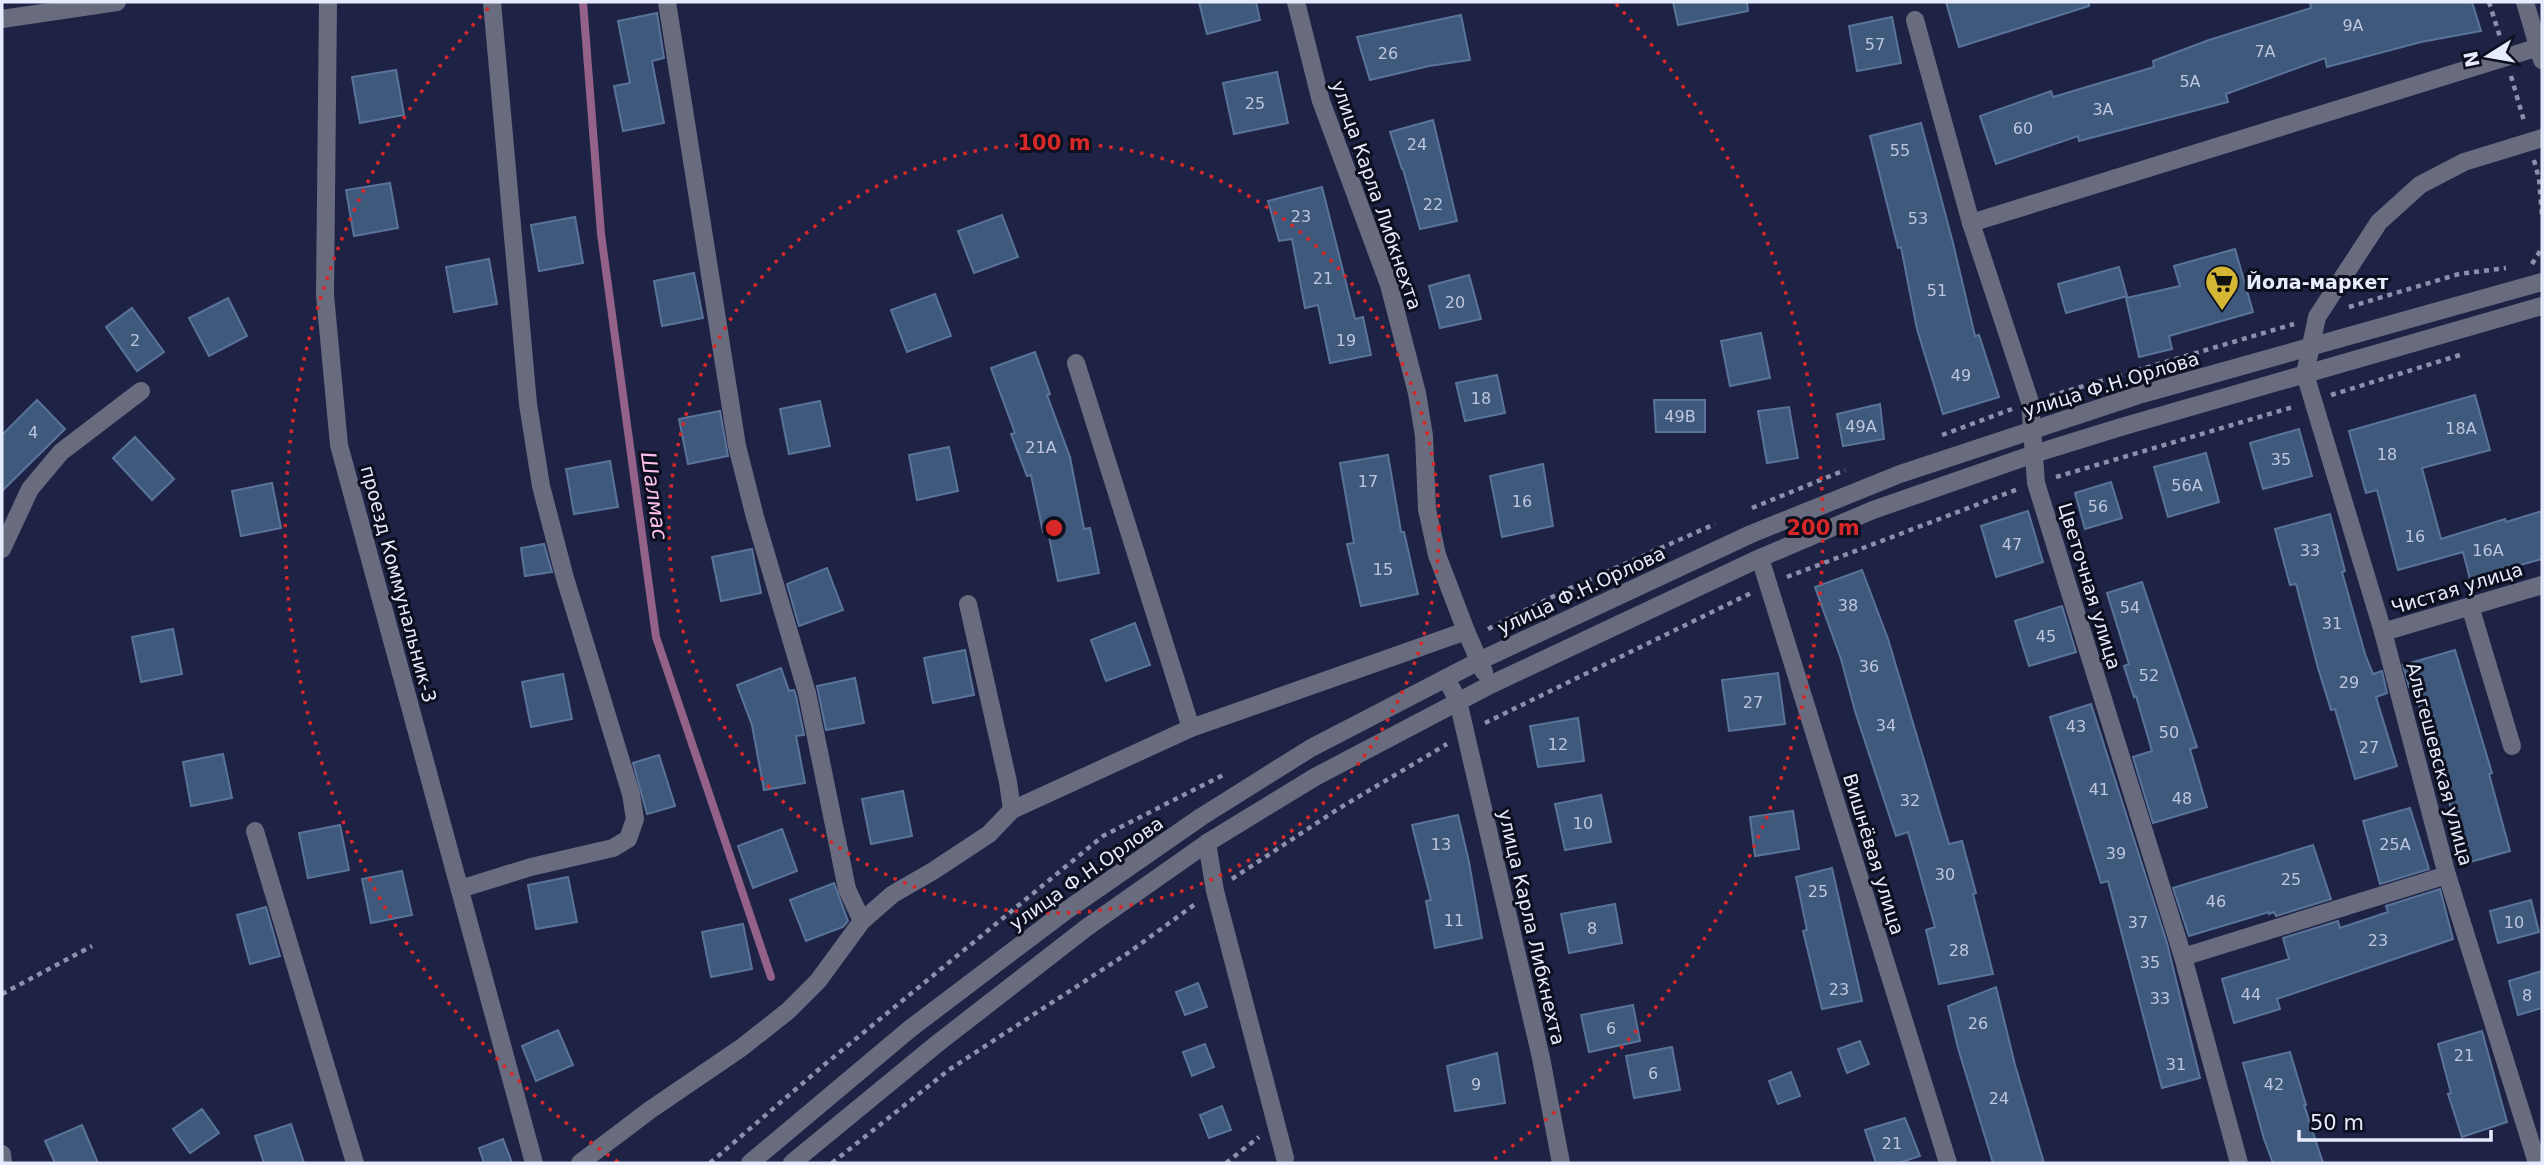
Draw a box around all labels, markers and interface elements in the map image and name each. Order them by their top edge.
house number: 9А [2342,16,2364,35]
north arrow [2453,21,2523,91]
house number: 57 [1865,35,1885,54]
house number: 7А [2254,42,2276,61]
house number: 26 [1378,44,1398,63]
text: N [2459,49,2484,69]
house number: 5А [2179,72,2201,91]
street label: улица Карла Либкнехта [1327,77,1427,313]
house number: 25 [1245,94,1265,113]
house number: 3А [2092,100,2114,119]
house number: 60 [2013,119,2033,138]
text: 100 m [1017,131,1091,155]
house number: 24 [1407,135,1427,154]
house number: 55 [1890,141,1910,160]
house number: 22 [1423,195,1443,214]
house number: 23 [1291,207,1311,226]
house number: 53 [1908,209,1928,228]
supermarket icon: Йола-маркет [2203,263,2241,312]
house number: 21 [1313,269,1333,288]
place label: Йола-маркет [2246,271,2388,293]
house number: 51 [1927,281,1947,300]
house number: 20 [1445,293,1465,312]
house number: 2 [130,331,140,350]
house number: 19 [1336,331,1356,350]
street label: улица Ф.Н.Орлова [2020,347,2202,421]
house number: 49 [1951,366,1971,385]
house number: 18 [1471,389,1491,408]
house number: 49В [1664,407,1696,426]
house number: 49А [1845,417,1877,436]
house number: 18А [2445,419,2477,438]
house number: 4 [28,423,38,442]
house number: 21А [1025,438,1057,457]
house number: 18 [2377,445,2397,464]
water label: Шалмас [636,450,672,542]
house number: 35 [2271,450,2291,469]
street label: проезд Коммунальник-3 [357,463,441,705]
house number: 17 [1358,472,1378,491]
house number: 56А [2171,476,2203,495]
house number: 16 [1512,492,1532,511]
house number: 56 [2088,497,2108,516]
street label: Цветочная улица [2054,500,2126,672]
centre of rings [1042,516,1066,540]
text: 200 m [1786,516,1860,540]
house number: 16 [2405,527,2425,546]
house number: 47 [2002,535,2022,554]
street label: улица Ф.Н.Орлова [1494,541,1668,639]
house number: 33 [2300,541,2320,560]
house number: 16А [2472,541,2504,560]
street label: Чистая улица [2389,558,2525,618]
house number: 15 [1373,560,1393,579]
house number: 38 [1838,596,1858,615]
house number: 54 [2120,598,2140,617]
house number: 31 [2322,614,2342,633]
house number: 45 [2036,627,2056,646]
house number: 36 [1859,657,1879,676]
street label: Альгешевская улица [2402,660,2478,868]
house number: 52 [2139,666,2159,685]
house number: 29 [2339,673,2359,692]
house number: 27 [1743,693,1763,712]
house number: 34 [1876,716,1896,735]
house number: 43 [2066,717,2086,736]
house number: 50 [2159,723,2179,742]
house number: 12 [1548,735,1568,754]
house number: 27 [2359,738,2379,757]
street label: Вишнёвая улица [1839,771,1909,937]
house number: 41 [2089,780,2109,799]
house number: 48 [2172,789,2192,808]
house number: 32 [1900,791,1920,810]
street label: улица Карла Либкнехта [1494,807,1570,1047]
street label: улица Ф.Н.Орлова [1005,812,1167,934]
house number: 10 [1573,814,1593,833]
house number: 13 [1431,835,1451,854]
house number: 25А [2379,835,2411,854]
house number: 39 [2106,844,2126,863]
house number: 30 [1935,865,1955,884]
house number: 25 [2281,870,2301,889]
house number: 25 [1808,882,1828,901]
house number: 46 [2206,892,2226,911]
house number: 11 [1444,911,1464,930]
house number: 37 [2128,913,2148,932]
house number: 10 [2504,913,2524,932]
house number: 8 [1587,919,1597,938]
house number: 23 [2368,931,2388,950]
house number: 28 [1949,941,1969,960]
house number: 35 [2140,953,2160,972]
house number: 23 [1829,980,1849,999]
house number: 44 [2241,985,2261,1004]
house number: 8 [2522,986,2532,1005]
house number: 33 [2150,989,2170,1008]
house number: 26 [1968,1014,1988,1033]
house number: 6 [1606,1019,1616,1038]
house number: 21 [2454,1046,2474,1065]
house number: 31 [2166,1055,2186,1074]
house number: 6 [1648,1064,1658,1083]
house number: 9 [1471,1075,1481,1094]
house number: 42 [2264,1075,2284,1094]
house number: 24 [1989,1089,2009,1108]
scale bar [2299,1098,2492,1142]
text: 50 m [2310,1111,2364,1135]
house number: 21 [1882,1134,1902,1153]

